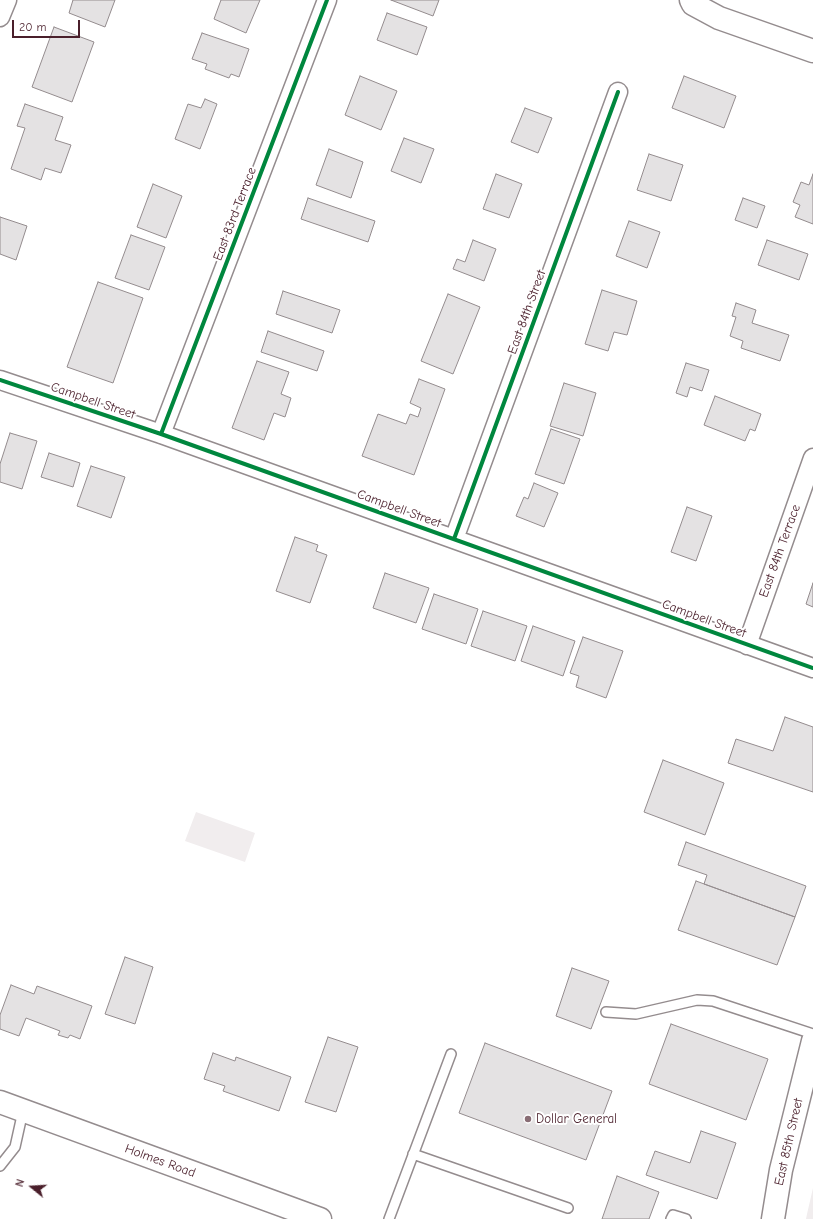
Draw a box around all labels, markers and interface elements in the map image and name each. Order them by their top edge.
scale bar [14,12,82,38]
text: 20 m [19,20,47,34]
street label: East 83rd Terrace [210,165,260,263]
street label: East 84th Street [505,268,549,356]
street label: Campbell Street [49,379,137,423]
street label: Campbell Street [355,487,443,531]
street label: East 84th Terrace [756,502,804,600]
street label: Campbell Street [660,597,748,641]
street label: East 85th Street [771,1097,807,1187]
place label: Dollar General [536,1111,617,1127]
marker: Dollar General [523,1114,533,1124]
street label: Holmes Road [122,1141,198,1181]
north arrow [12,1167,52,1207]
text: N [13,1178,27,1189]

